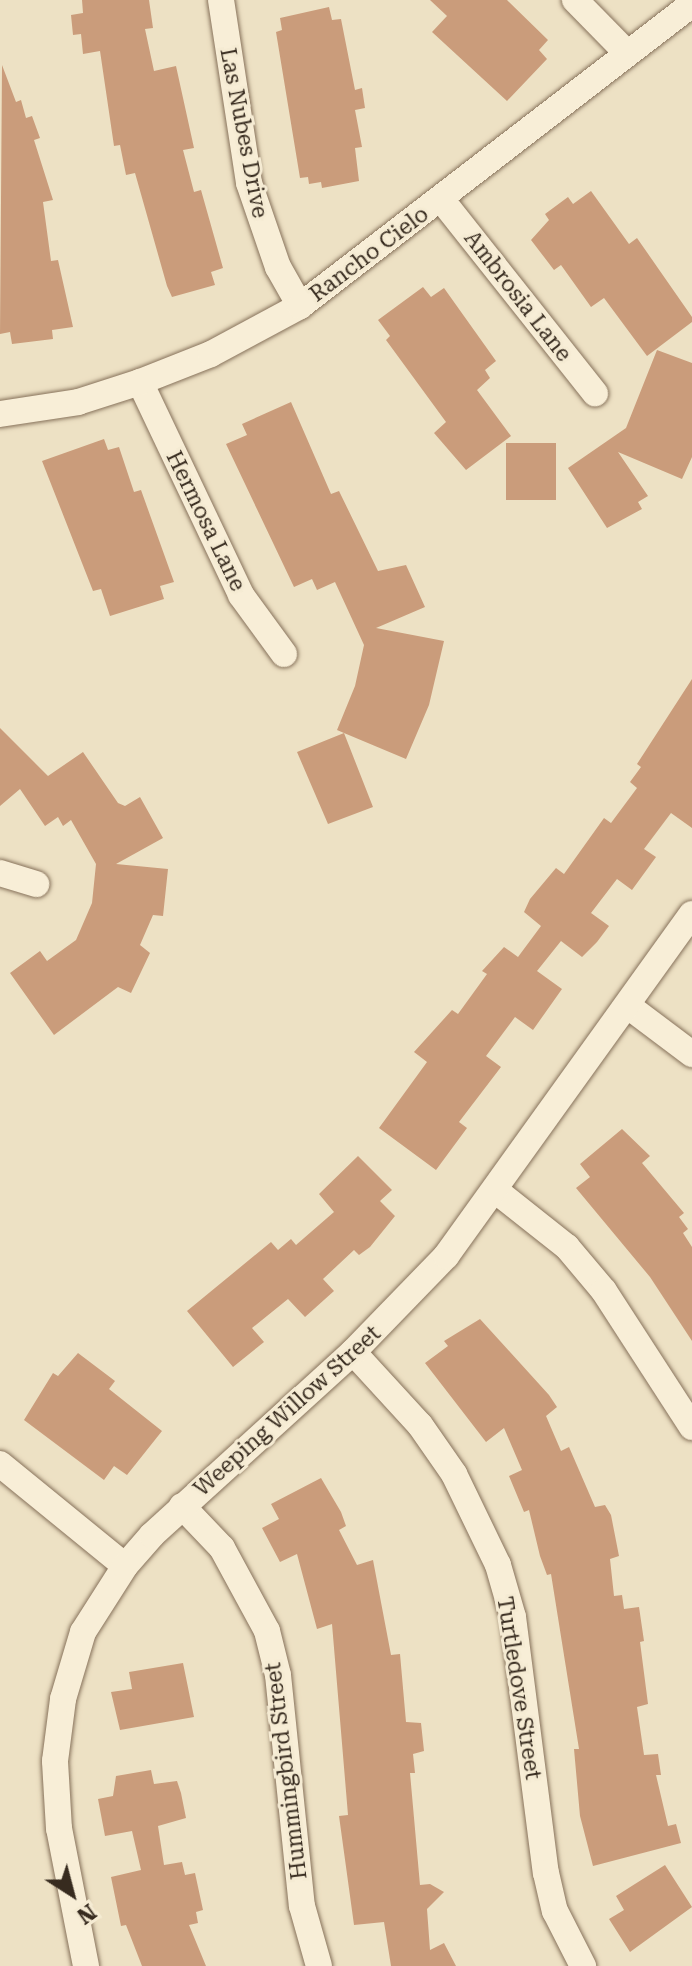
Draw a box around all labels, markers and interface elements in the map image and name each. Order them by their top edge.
street label: Las Nubes Drive [215,46,273,220]
street label: Rancho Cielo [304,201,434,307]
street label: Ambrosia Lane [459,225,577,367]
street label: Hermosa Lane [161,447,251,595]
street label: Weeping Willow Street [188,1320,386,1502]
street label: Turtledove Street [491,1595,547,1781]
street label: Hummingbird Street [260,1661,312,1881]
north arrow [32,1854,112,1934]
text: N [72,1899,101,1929]

